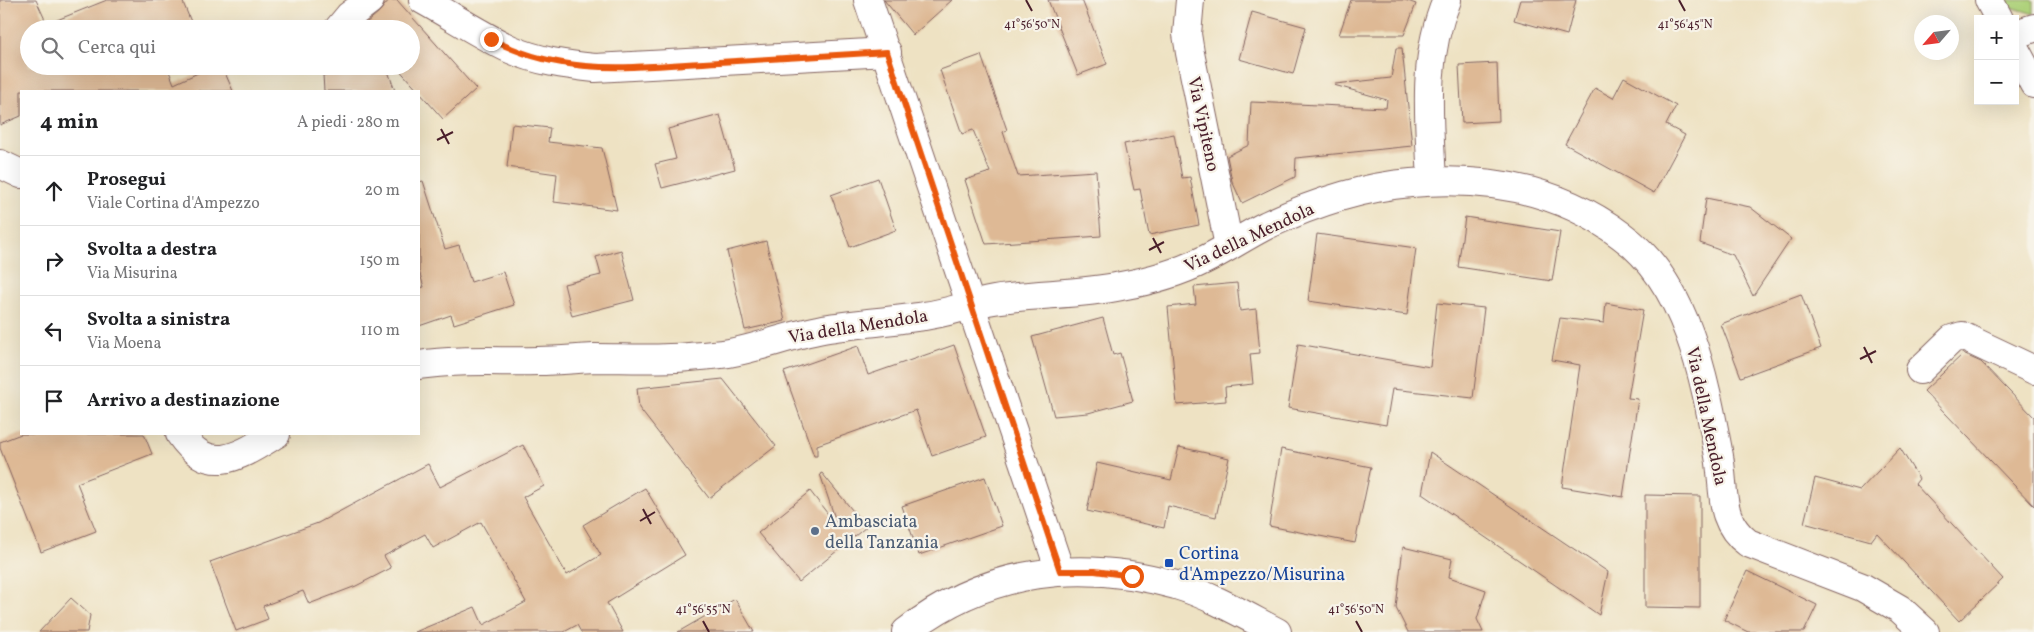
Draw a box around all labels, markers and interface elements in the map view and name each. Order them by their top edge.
north arrow [1914,15,1959,60]
map controls [1974,15,2019,105]
button: + [1974,15,2019,60]
text: 41°56'50"N [1004,17,1060,33]
text: 41°56'45"N [1657,17,1713,33]
search box [20,20,420,75]
route end [480,28,503,51]
icon: search [38,34,66,62]
text: Cerca qui [78,35,156,61]
button: − [1974,60,2019,105]
street label: Via Vipiteno [1180,75,1225,174]
text: 4 min [40,108,99,137]
text: A piedi · 280 m [297,112,400,134]
text: Prosegui [87,167,166,193]
icon: ahead [40,177,68,205]
text: 20 m [365,180,400,202]
text: Viale Cortina d'Ampezzo [87,193,260,215]
street label: Via della Mendola [1180,197,1319,279]
text: Svolta a destra [87,237,217,263]
icon: right [40,247,68,275]
text: 150 m [359,250,400,272]
text: Via Misurina [87,263,178,285]
street label: Via della Mendola [787,304,930,351]
text: Svolta a sinistra [87,307,230,333]
icon: left [40,317,68,345]
text: 110 m [361,320,400,342]
text: Via Moena [87,333,161,355]
street label: Via della Mendola [1679,345,1732,488]
icon: arrive [40,387,68,415]
text: Arrivo a destinazione [87,388,280,414]
place label: Ambasciata della Tanzania [825,510,939,556]
marker: Ambasciata della Tanzania [809,525,821,537]
place label: Cortina d'Ampezzo/Misurina [1179,542,1345,588]
marker: Cortina d'Ampezzo/Misurina [1163,557,1175,569]
route start [1121,565,1144,588]
text: 41°56'55"N [675,602,731,618]
text: 41°56'50"N [1328,602,1384,618]

